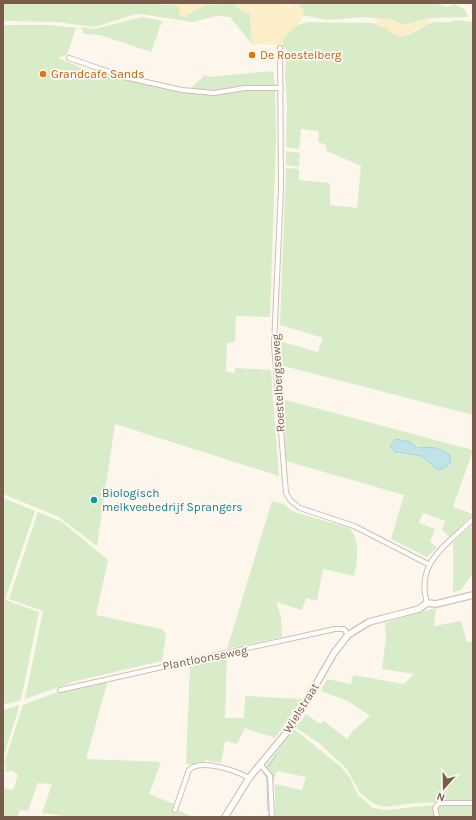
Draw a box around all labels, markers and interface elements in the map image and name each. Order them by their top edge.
place label: De Roestelberg [260,48,342,62]
marker: De Roestelberg [247,50,257,60]
place label: Grandcafe Sands [51,67,144,81]
marker: Grandcafe Sands [38,69,48,79]
street label: Roestelbergseweg [268,333,288,433]
place label: Biologisch melkveebedrijf Sprangers [102,486,243,514]
marker: Biologisch melkveebedrijf Sprangers [89,495,99,505]
street label: Plantloonseweg [161,643,249,673]
street label: Wielstraat [280,680,322,736]
north arrow [424,768,464,808]
text: N [435,789,447,804]

